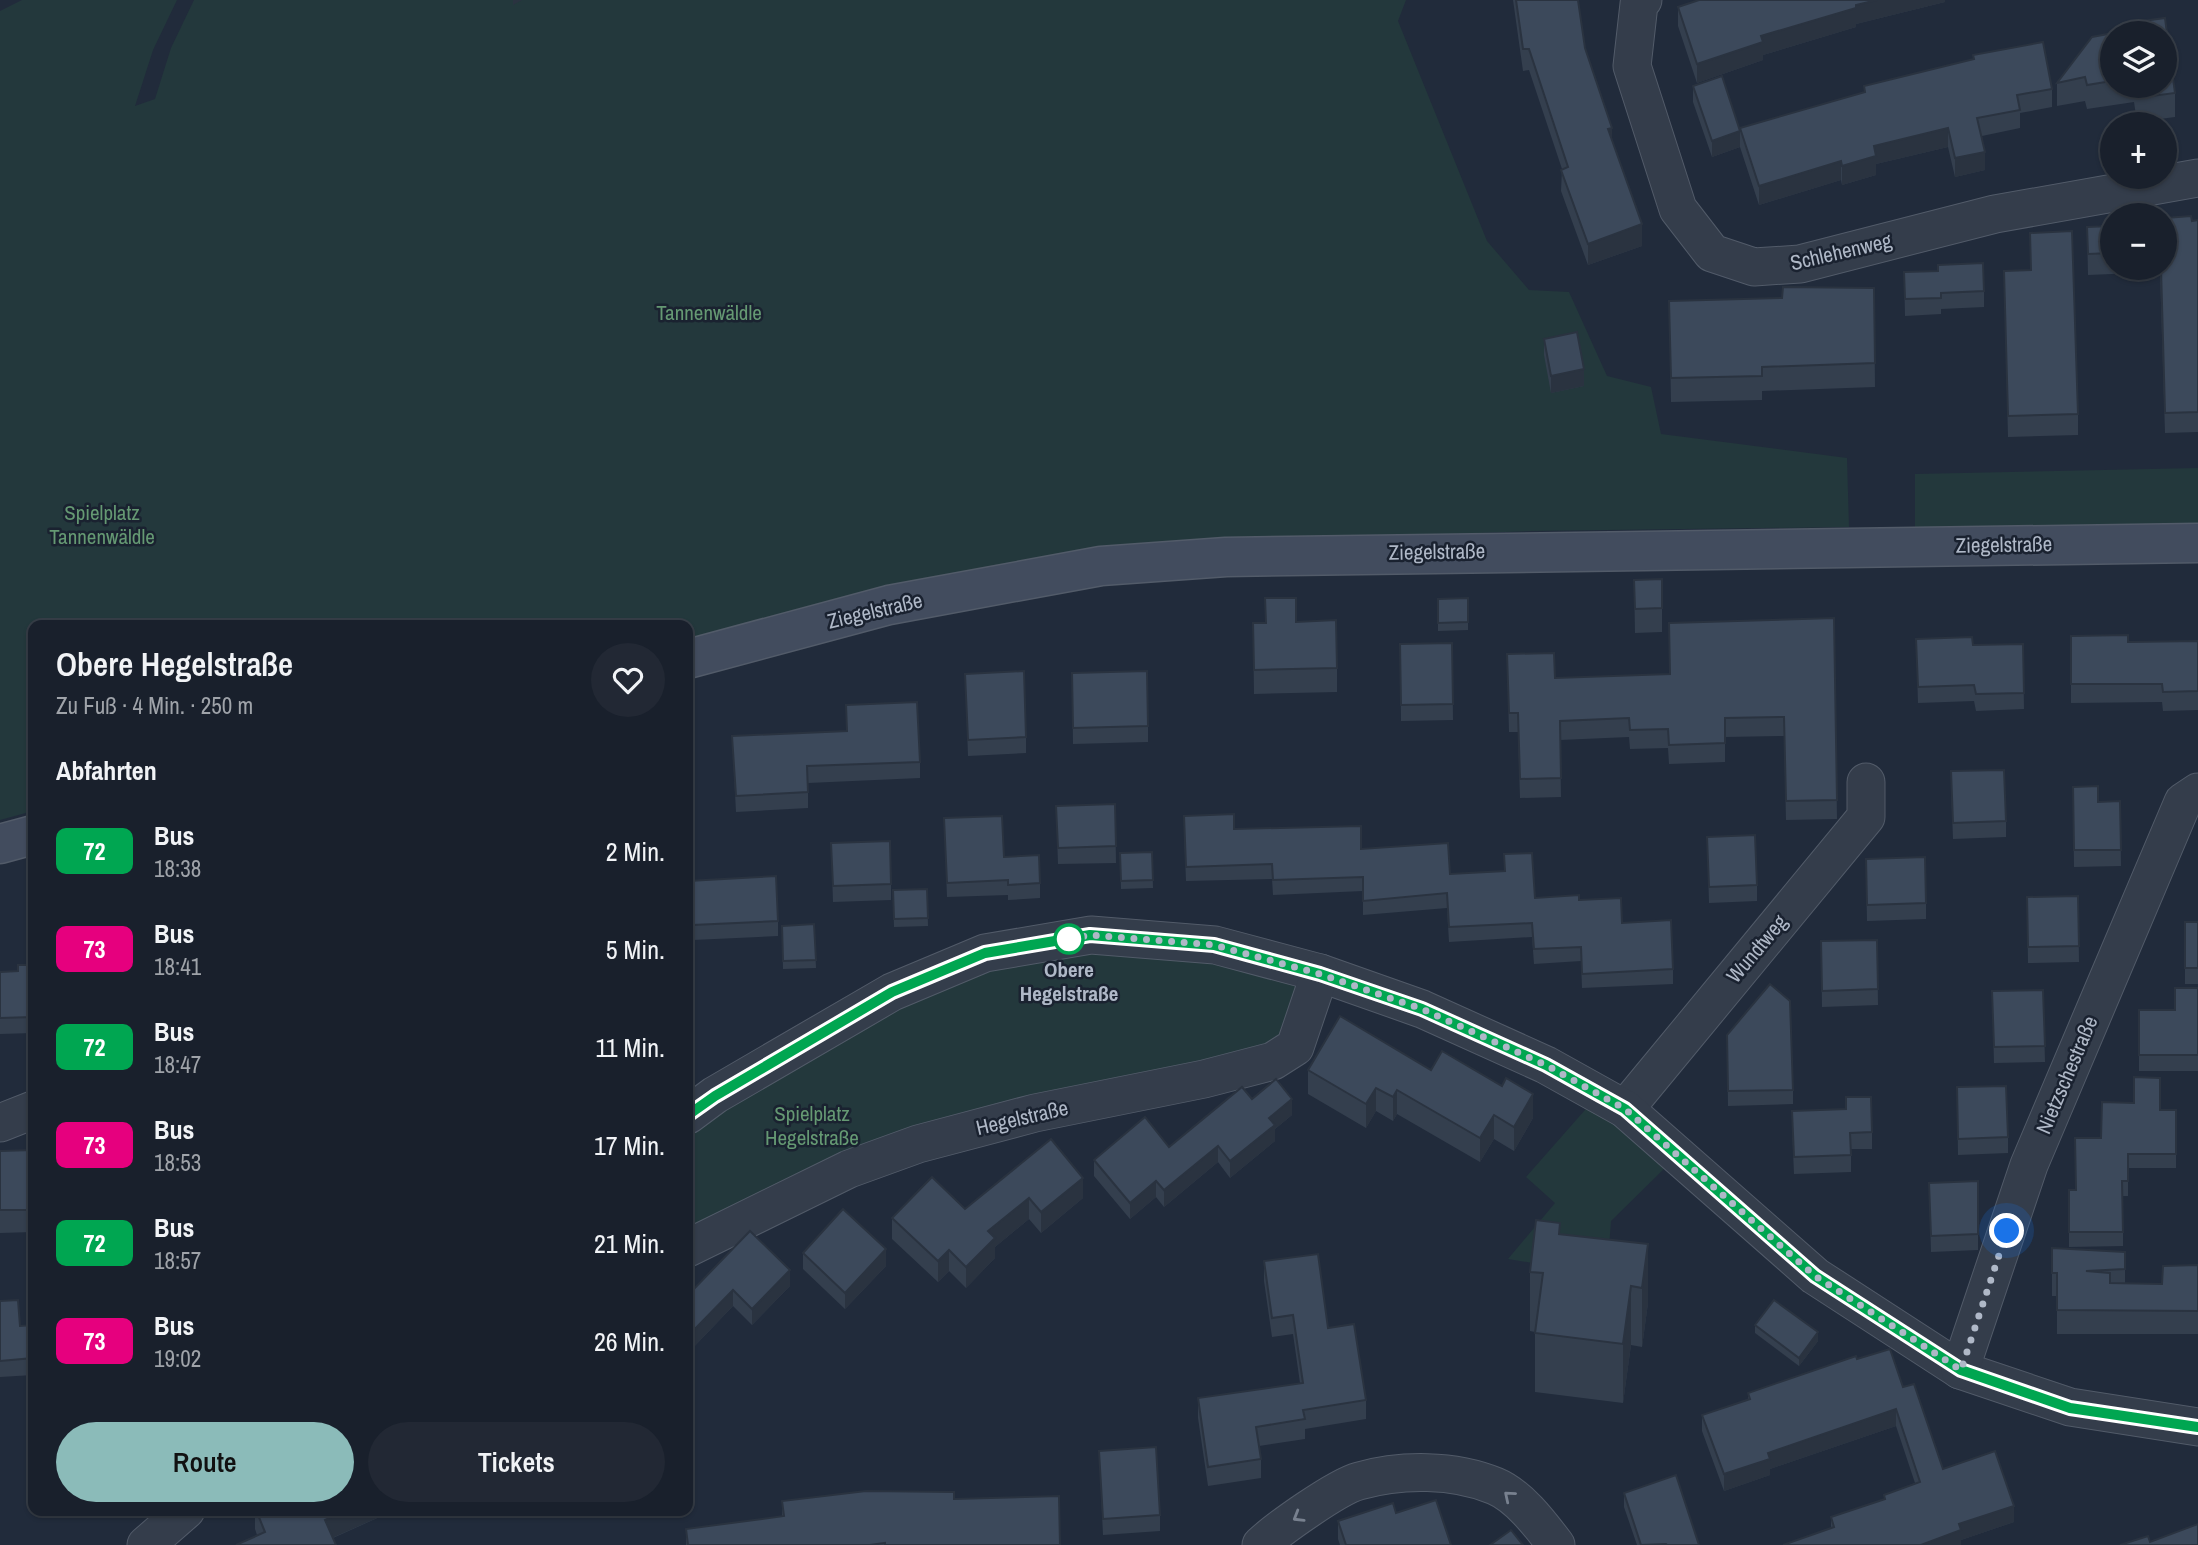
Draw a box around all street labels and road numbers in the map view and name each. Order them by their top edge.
street label: Schlehenweg [1787,226,1895,277]
street label: Ziegelstraße [1955,529,2053,560]
street label: Ziegelstraße [1388,536,1486,567]
street label: Ziegelstraße [825,586,925,636]
street label: Wundtweg [1719,908,1794,989]
street label: Nietzschestraße [2029,1011,2104,1138]
street label: Hegelstraße [973,1093,1071,1142]

